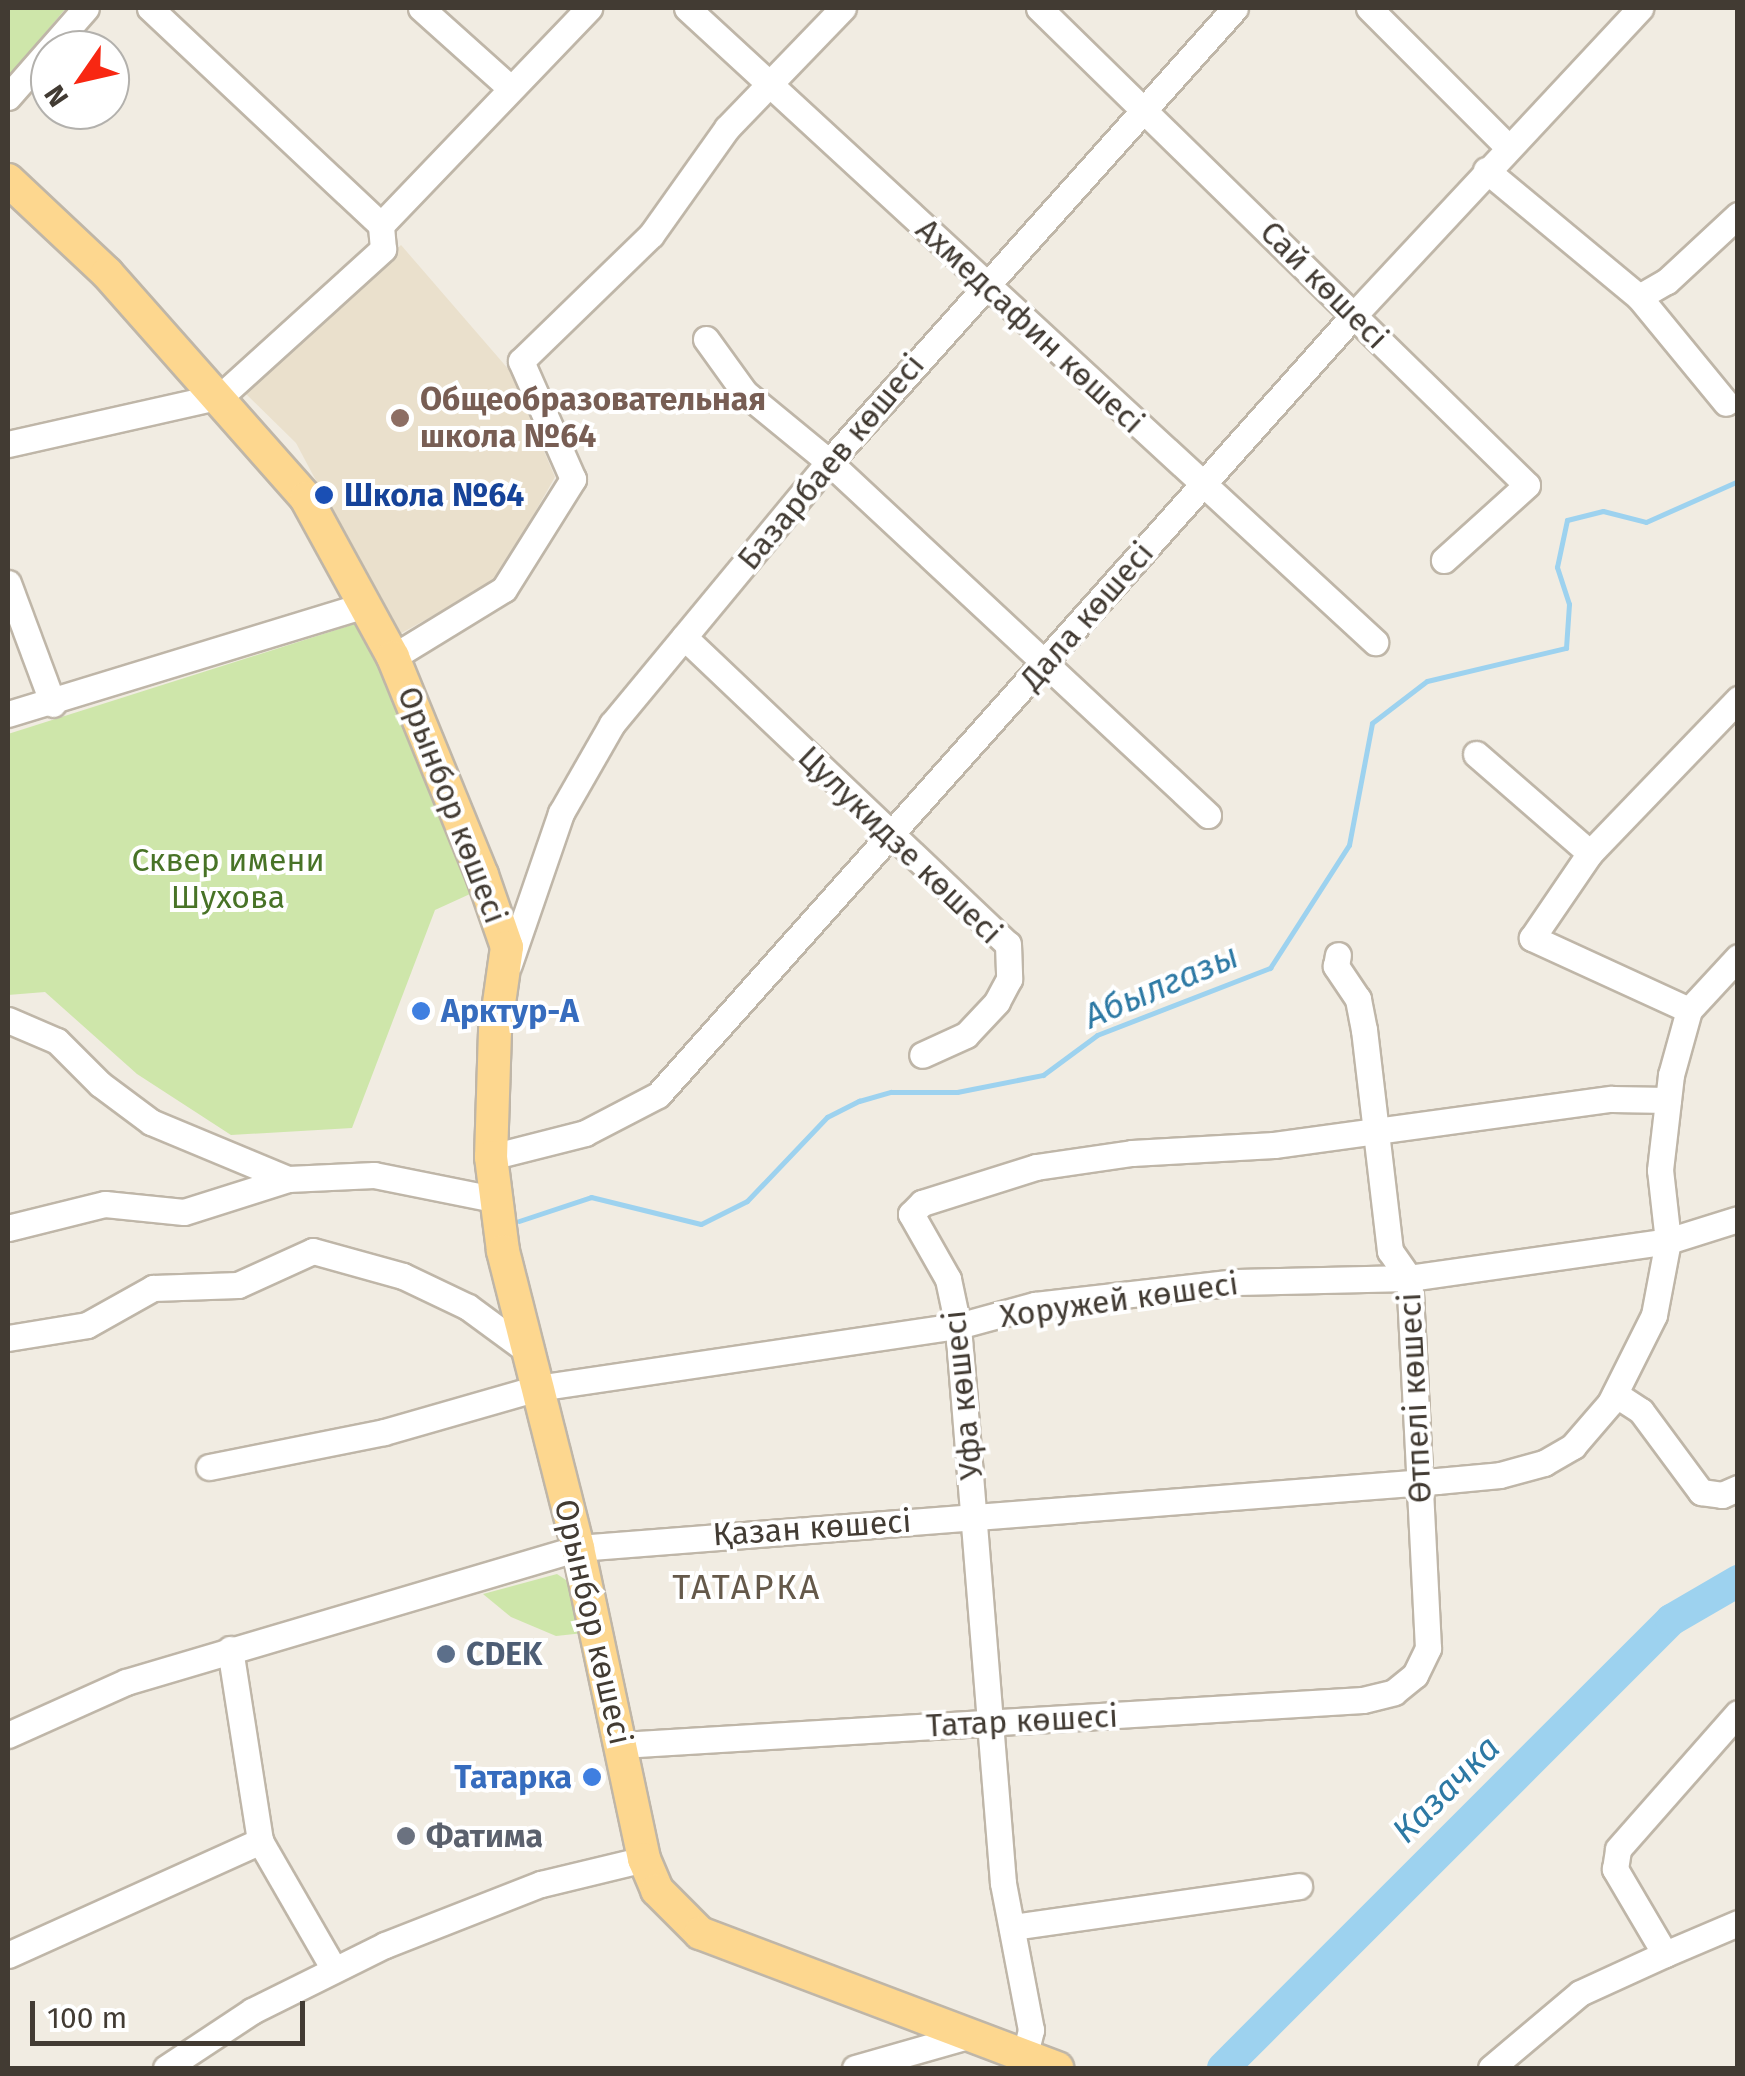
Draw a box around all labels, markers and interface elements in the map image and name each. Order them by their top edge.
north arrow [30,30,130,130]
text: N [38,79,75,113]
street label: Ахмедсафин көшесі [908,210,1152,442]
street label: Сай көшесі [1252,213,1396,357]
street label: Базарбаев көшесі [730,346,932,578]
place label: Общеобразовательная школа №64 [420,381,766,456]
marker: Общеобразовательная школа №64 [389,407,411,429]
place label: Школа №64 [344,476,524,514]
marker: Школа №64 [313,484,335,506]
street label: Дала көшесі [1012,534,1162,698]
street label: Орынбор көшесі [389,681,515,929]
street label: Цулукидзе көшесі [790,738,1010,952]
park label: Сквер имени Шухова [131,842,325,917]
water label: Абылгазы [1078,935,1244,1037]
place label: Арктур-А [441,992,579,1030]
marker: Арктур-А [410,1000,432,1022]
street label: Хоружей көшесі [997,1264,1241,1336]
street label: Өтпелі көшесі [1390,1292,1440,1504]
street label: Уфа көшесі [935,1308,991,1482]
street label: Орынбор көшесі [546,1496,640,1748]
street label: Қазан көшесі [711,1502,913,1554]
district label: ТАТАРКА [672,1566,822,1608]
place label: CDEK [466,1635,542,1673]
marker: CDEK [435,1643,457,1665]
street label: Татар көшесі [925,1697,1119,1745]
water label: Казачка [1384,1727,1508,1851]
place label: Татарка [454,1758,572,1796]
marker: Татарка [581,1766,603,1788]
place label: Фатима [426,1817,543,1855]
marker: Фатима [395,1825,417,1847]
scale bar [35,1981,310,2043]
text: 100 m [47,2000,127,2036]

